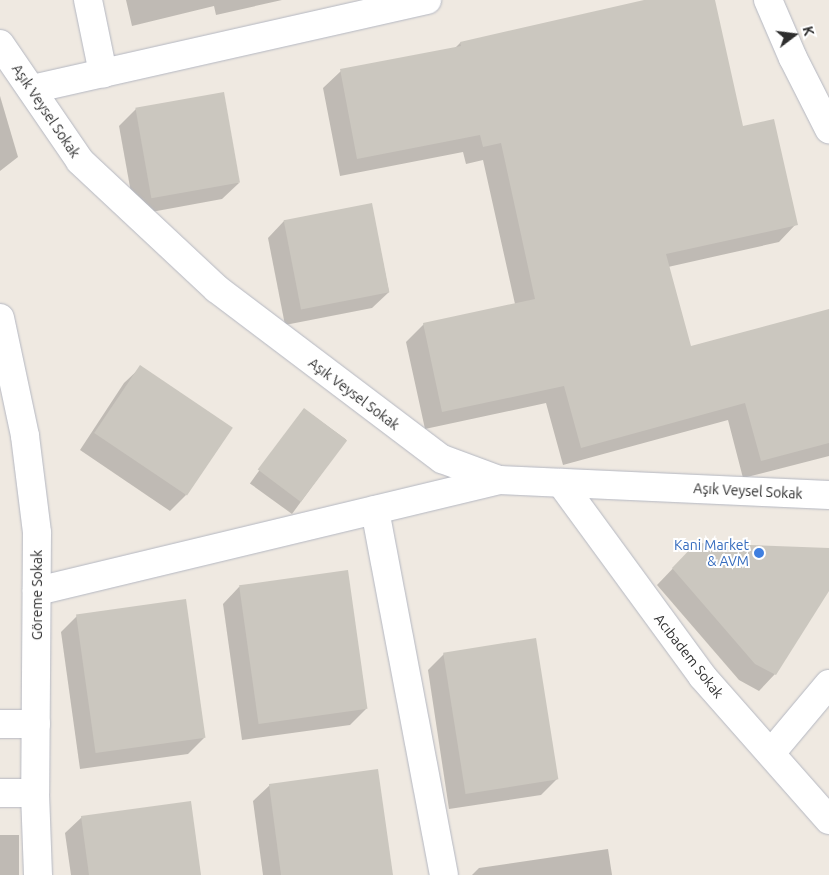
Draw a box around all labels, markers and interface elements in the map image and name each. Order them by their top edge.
north arrow [769,10,819,60]
text: K [800,25,817,38]
street label: Aşık Veysel Sokak [8,61,84,161]
street label: Aşık Veysel Sokak [305,354,403,434]
street label: Aşık Veysel Sokak [693,480,803,502]
place label: Kani Market & AVM [674,537,749,570]
marker: Kani Market & AVM [753,547,765,559]
street label: Göreme Sokak [29,550,45,640]
street label: Acıbadem Sokak [651,610,727,702]

